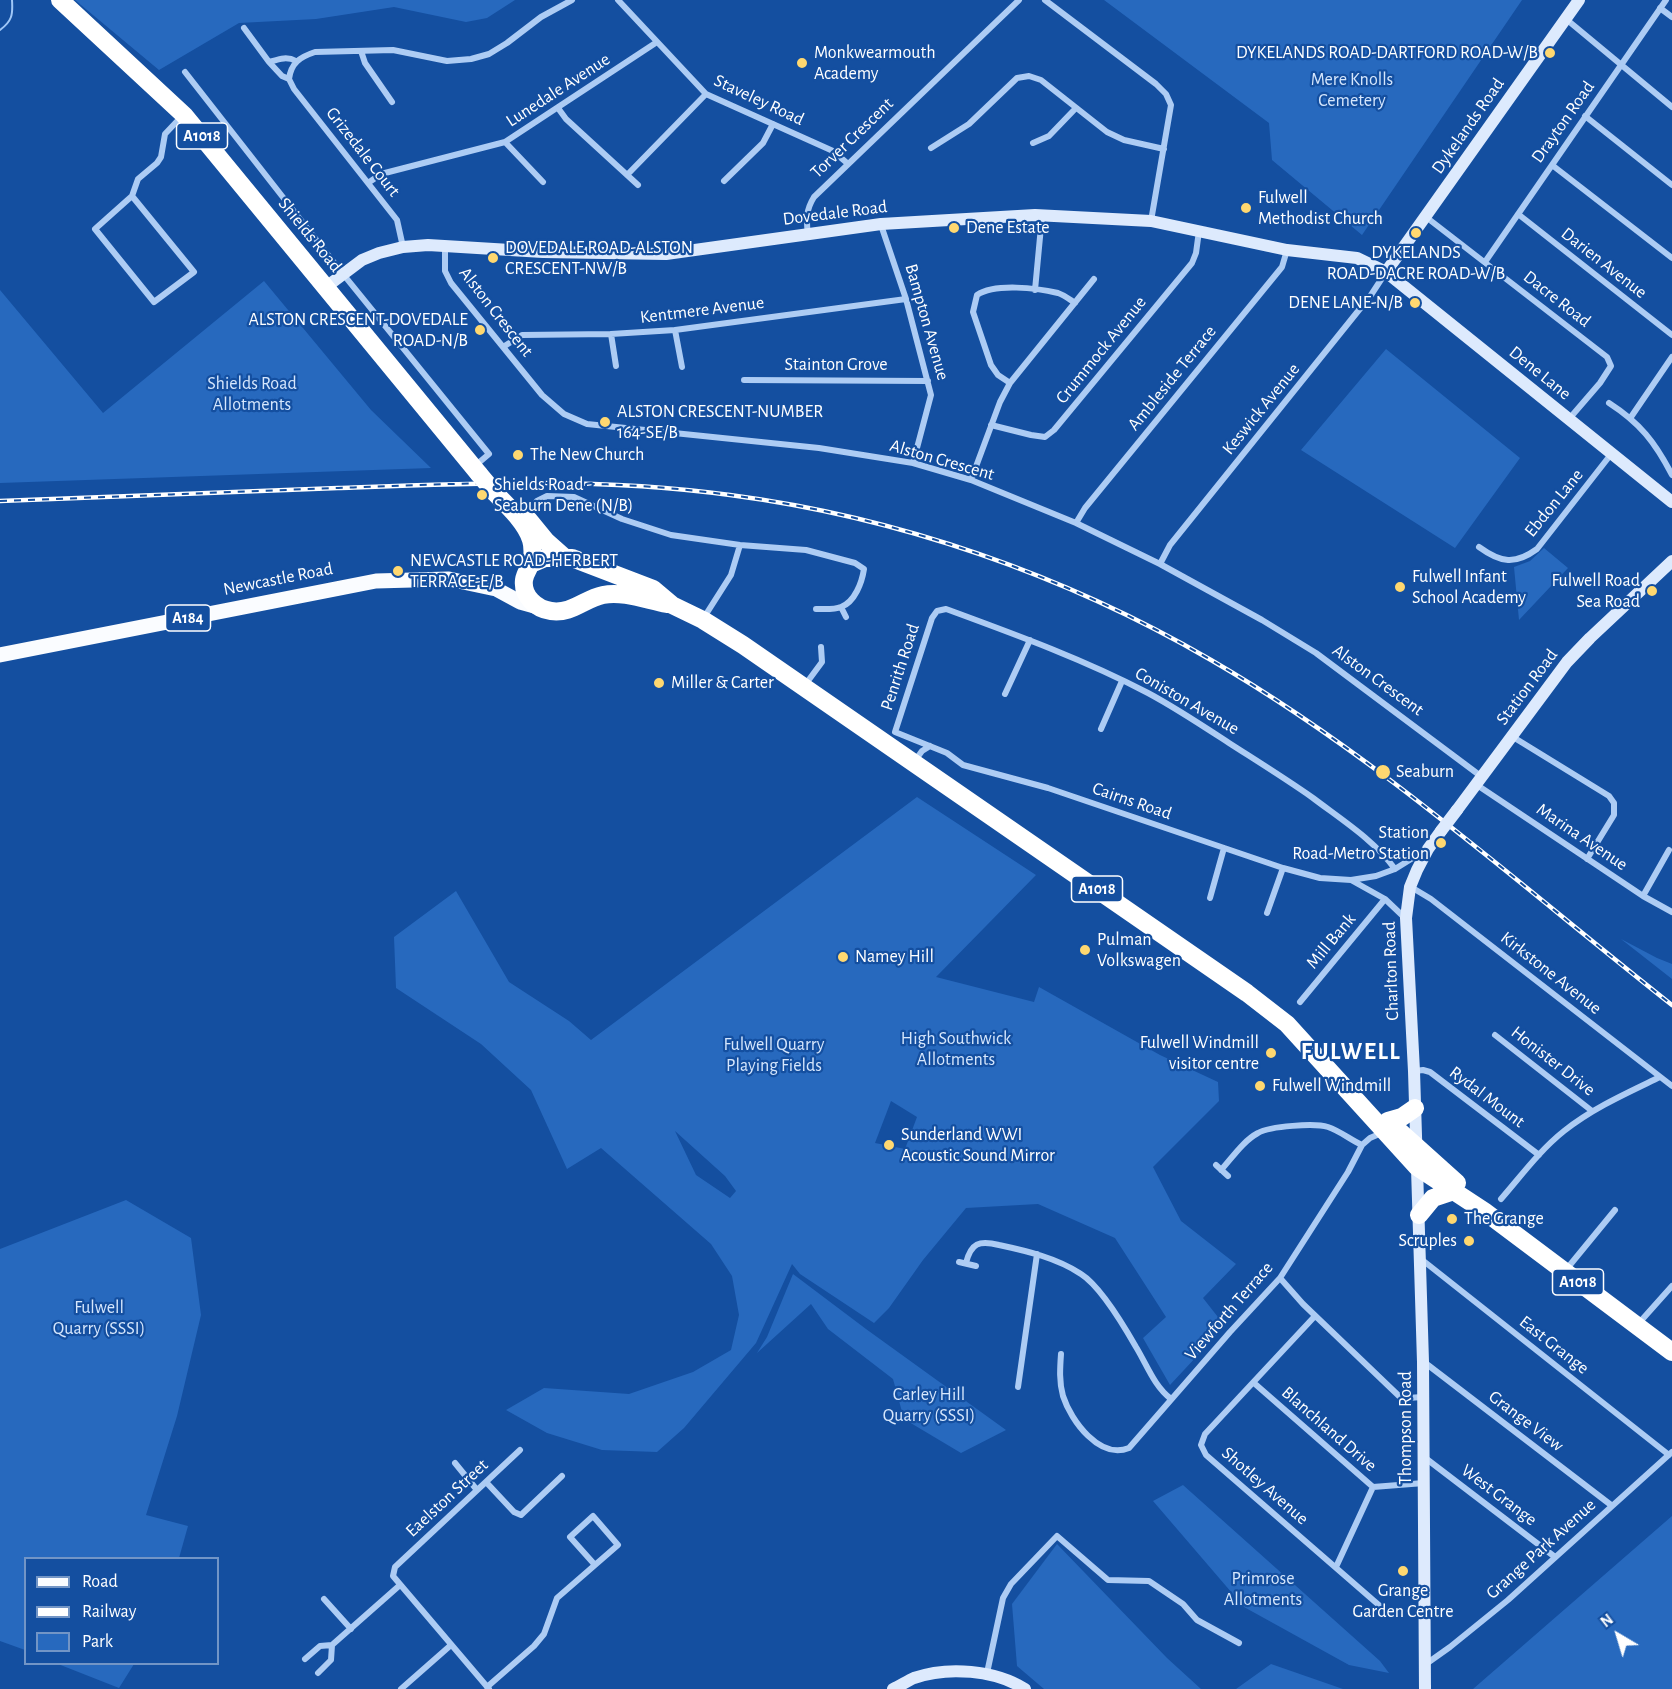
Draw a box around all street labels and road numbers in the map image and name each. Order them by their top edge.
street label: Lunedale Avenue [502,48,614,132]
street label: Staveley Road [710,70,808,130]
street label: Dykelands Road [1427,74,1509,178]
street label: Drayton Road [1527,77,1599,167]
street label: Torver Crescent [806,93,898,183]
street label: Grizedale Court [321,103,405,201]
road number: A1018 [176,123,228,149]
street label: Shields Road [273,193,347,277]
street label: Dovedale Road [782,196,888,230]
street label: Darien Avenue [1557,223,1651,303]
street label: Bampton Avenue [900,261,954,383]
street label: Alston Crescent [454,263,538,361]
street label: Dacre Road [1519,266,1595,332]
street label: Kentmere Avenue [639,292,765,328]
street label: Crummock Avenue [1051,292,1151,408]
street label: Ambleside Terrace [1123,321,1221,435]
street label: Dene Lane [1505,341,1575,405]
street label: Stainton Grove [784,354,888,376]
street label: Keswick Avenue [1218,359,1304,459]
street label: Alston Crescent [887,435,997,485]
street label: Ebdon Lane [1520,465,1588,541]
street label: Newcastle Road [221,558,335,600]
road number: A184 [166,605,210,631]
street label: Penrith Road [876,621,924,713]
street label: Alston Crescent [1328,640,1428,720]
street label: Station Road [1491,645,1563,729]
street label: Coniston Avenue [1131,662,1243,740]
street label: Cairns Road [1089,777,1175,825]
street label: Marina Avenue [1532,799,1632,875]
road number: A1018 [1072,876,1122,902]
street label: Mill Bank [1302,909,1360,973]
street label: Charlton Road [1378,921,1404,1021]
street label: Kirkstone Avenue [1496,927,1606,1019]
street label: Honister Drive [1507,1021,1599,1101]
street label: Rydal Mount [1445,1062,1529,1132]
street label: Viewforth Terrace [1180,1257,1278,1365]
road number: A1018 [1552,1269,1604,1295]
street label: East Grange [1515,1311,1593,1379]
street label: Thompson Road [1395,1371,1417,1485]
street label: Blanchland Drive [1277,1382,1381,1476]
street label: Grange View [1484,1386,1568,1456]
street label: Shotley Avenue [1217,1442,1313,1530]
street label: Eaelston Street [401,1454,493,1542]
street label: West Grange [1457,1459,1541,1531]
street label: Grange Park Avenue [1482,1494,1600,1604]

